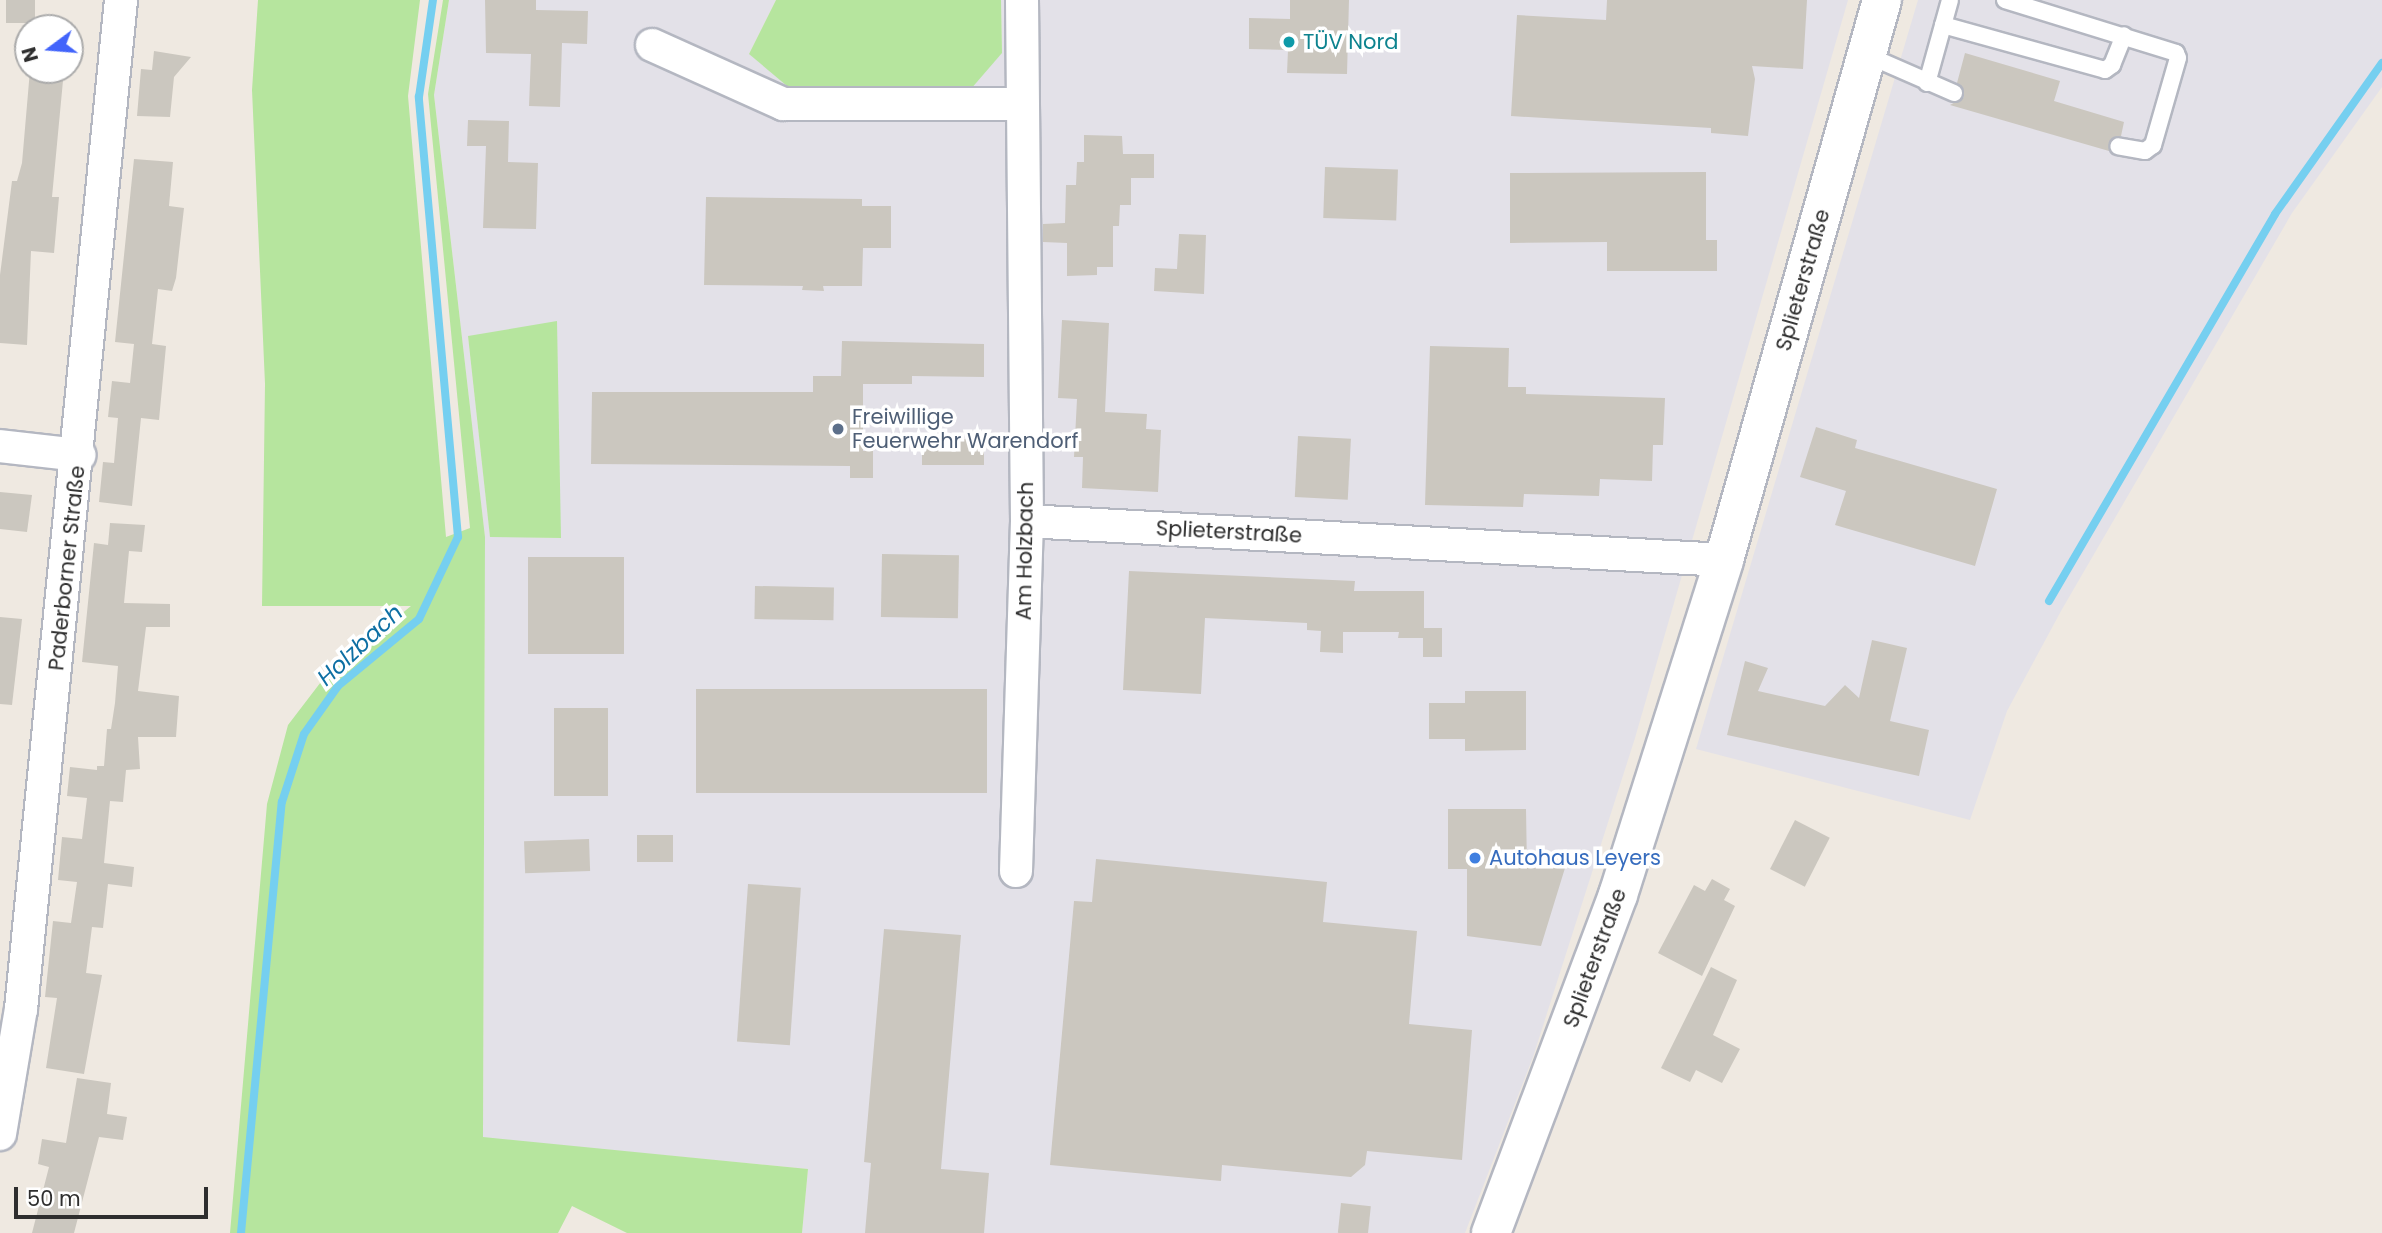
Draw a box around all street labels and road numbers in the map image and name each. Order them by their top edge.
street label: Splieterstraße [1771,206,1835,354]
street label: Paderborner Straße [44,464,90,672]
street label: Am Holzbach [1011,481,1039,621]
street label: Splieterstraße [1155,516,1303,548]
street label: Splieterstraße [1558,885,1632,1031]

